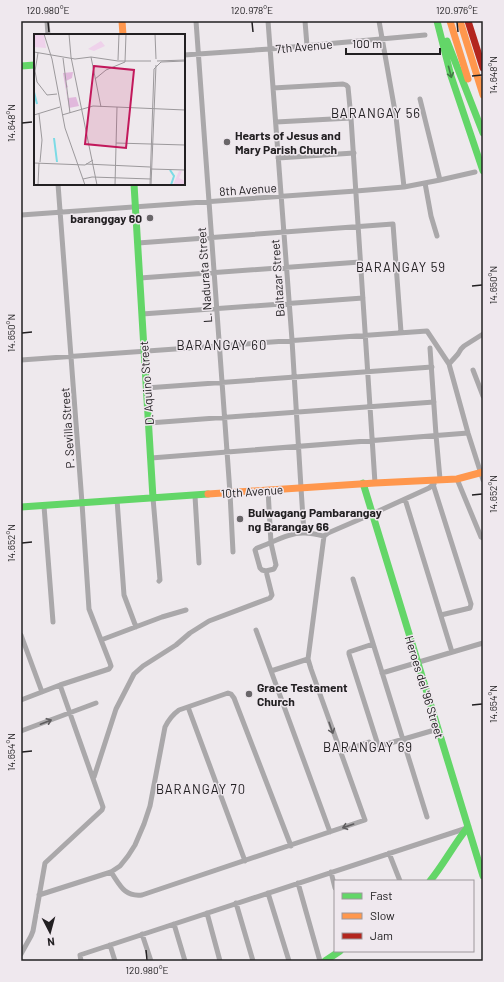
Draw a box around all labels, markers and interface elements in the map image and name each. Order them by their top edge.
text: 120.980°E [26,4,70,16]
text: 120.978°E [231,4,273,16]
text: 120.976°E [436,4,478,16]
scale bar [346,30,440,56]
inset map [34,34,185,185]
text: 100 m [352,36,382,50]
street label: 7th Avenue [275,37,333,55]
text: 14.648°N [487,56,499,94]
one-way arrow [447,66,454,79]
text: 14.648°N [5,104,17,142]
district label: BARANGAY 56 [331,105,421,121]
place label: Hearts of Jesus and Mary Parish Church [235,128,341,156]
marker: Hearts of Jesus and Mary Parish Church [222,137,232,147]
street label: 8th Avenue [219,180,277,198]
place label: baranggay 60 [70,211,142,225]
marker: baranggay 60 [145,213,155,223]
street label: L. Nadurata Street [194,227,214,323]
street label: Baltazar Street [267,239,287,317]
district label: BARANGAY 59 [356,259,446,275]
text: 14.650°N [487,266,499,304]
text: 14.650°N [5,314,17,352]
district label: BARANGAY 60 [177,337,267,353]
street label: D. Aquino Street [136,341,156,425]
street label: P. Sevilla Street [57,387,77,469]
text: 14.652°N [487,475,499,513]
street label: 10th Avenue [220,482,284,500]
place label: Bulwagang Pambarangay ng Barangay 66 [248,505,382,533]
marker: Bulwagang Pambarangay ng Barangay 66 [235,514,245,524]
text: 14.652°N [5,524,17,562]
street label: Heroes del '96 Street [403,634,447,740]
place label: Grace Testament Church [257,680,348,708]
text: 14.654°N [487,685,499,723]
marker: Grace Testament Church [244,689,254,699]
one-way arrow [39,717,51,725]
one-way arrow [328,721,336,733]
text: 14.654°N [5,733,17,771]
district label: BARANGAY 69 [323,739,413,755]
district label: BARANGAY 70 [156,781,246,797]
one-way arrow [342,823,354,831]
legend [334,880,474,952]
text: Fast [370,888,393,902]
text: Slow [370,908,395,922]
north arrow [30,912,70,952]
text: Jam [370,928,393,942]
text: N [47,936,55,949]
text: 120.980°E [125,964,169,976]

